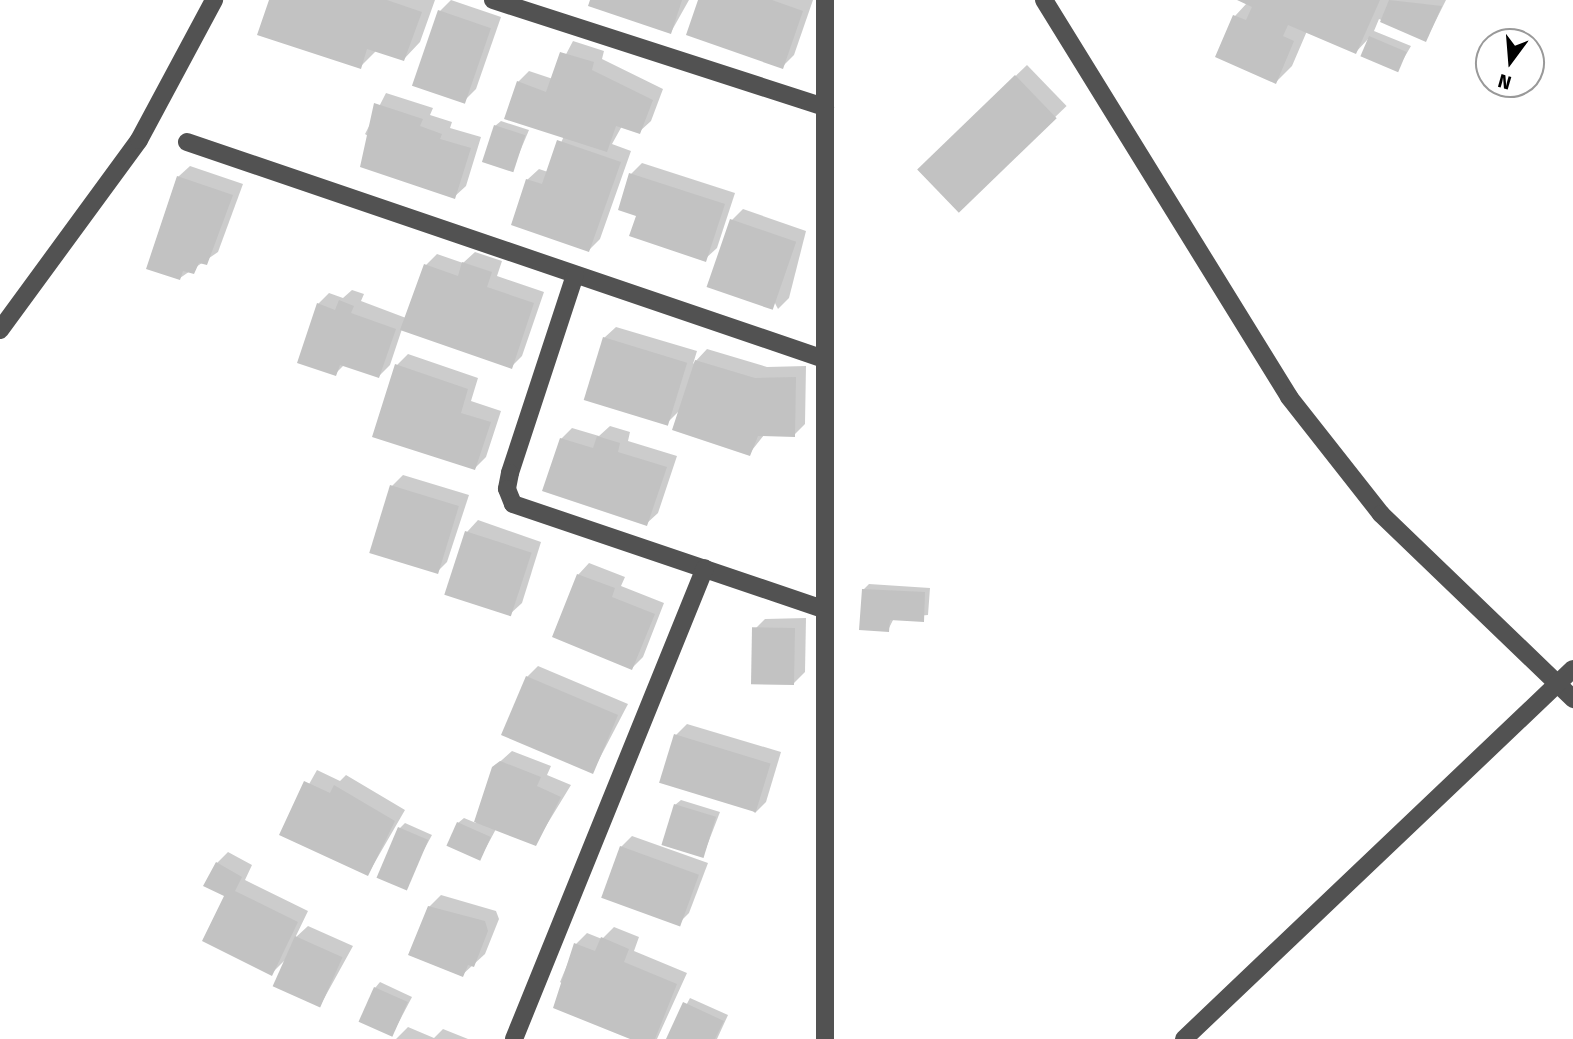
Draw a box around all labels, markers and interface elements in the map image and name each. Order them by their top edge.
north arrow [1475,28,1545,98]
text: N [1495,69,1514,95]

